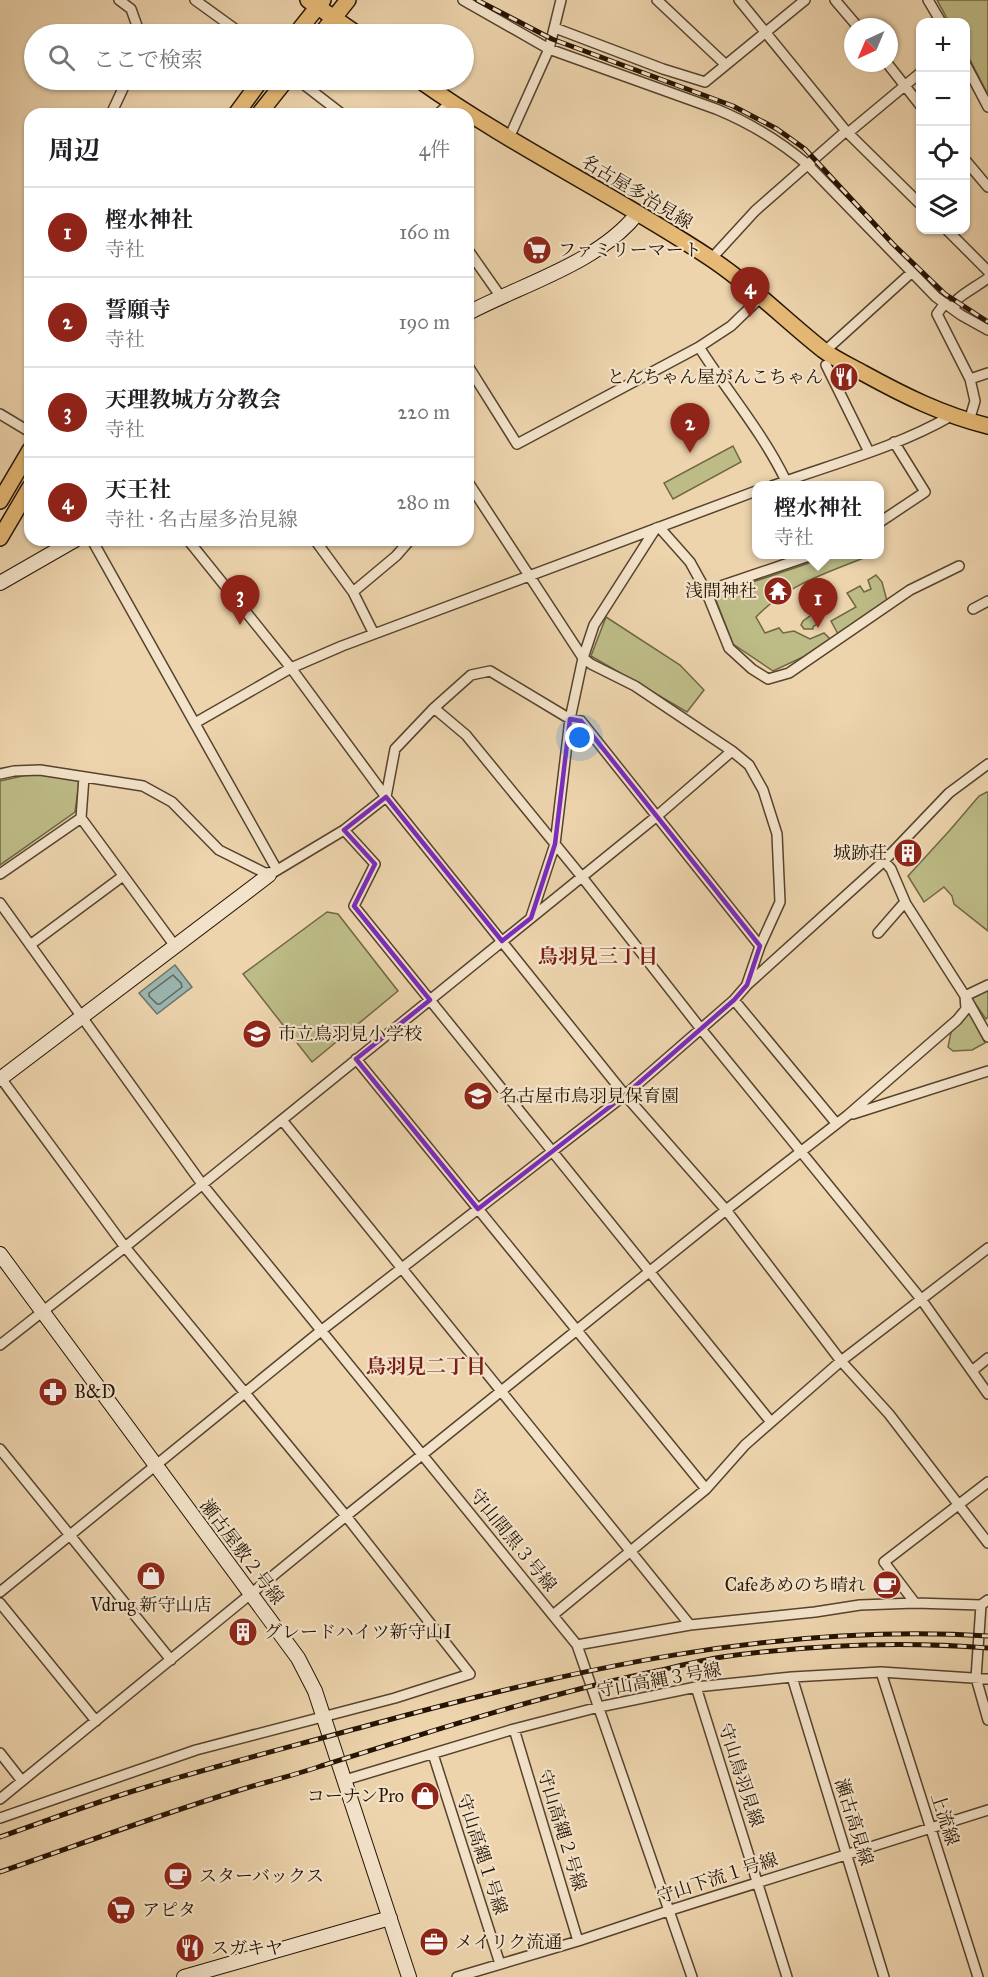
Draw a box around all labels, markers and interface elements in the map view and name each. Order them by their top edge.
north arrow [844,18,898,72]
map controls [916,18,970,234]
button: + [916,18,970,72]
search box [24,24,474,90]
icon: search [45,41,78,74]
text: ここで検索 [93,46,203,73]
button: − [916,72,970,126]
button: locate [916,126,970,180]
text: 周辺 [48,134,100,166]
text: 4件 [419,137,450,161]
street label: 名古屋多治見線 [577,150,697,234]
button: layers [916,180,970,234]
text: 樫水神社 [105,206,193,233]
text: 1 [64,220,71,244]
text: 160 m [399,220,450,244]
supermarket icon: ファミリーマート [521,234,553,266]
text: 寺社 [105,237,145,261]
place label: ファミリーマート [558,239,702,261]
pin: 4 [730,268,770,317]
text: 誓願寺 [105,296,171,323]
text: 2 [63,310,72,334]
text: 190 m [399,310,450,334]
text: 寺社 [105,327,145,351]
restaurant icon: とんちゃん屋がんこちゃん [828,361,860,393]
place label: とんちゃん屋がんこちゃん [607,366,823,388]
text: 天理教城方分教会 [105,386,281,413]
text: 3 [64,400,72,424]
text: 220 m [398,400,450,424]
pin: 2 [670,404,710,453]
text: 寺社 [105,417,145,441]
text: 天王社 [105,476,171,503]
popup [752,481,884,559]
text: 4 [62,490,73,514]
text: 280 m [397,490,450,514]
text: 樫水神社 [774,494,862,521]
text: 寺社 · 名古屋多治見線 [105,507,298,531]
text: 寺社 [774,525,814,549]
temple icon: 浅間神社 [762,575,794,607]
pin: 3 [220,576,260,625]
pin: 1 [798,578,838,628]
place label: 浅間神社 [685,580,757,602]
your location [565,723,594,752]
building icon: 城跡荘 [892,837,924,869]
place label: 城跡荘 [833,842,887,864]
district label: 鳥羽見三丁目 [538,944,658,968]
school or university icon: 市立鳥羽見小学校 [241,1018,273,1050]
place label: 市立鳥羽見小学校 [278,1023,422,1045]
school or university icon: 名古屋市鳥羽見保育園 [462,1080,494,1112]
place label: 名古屋市鳥羽見保育園 [499,1085,679,1107]
district label: 鳥羽見二丁目 [366,1354,486,1378]
pharmacy icon: B&D [37,1376,69,1408]
place label: B&D [74,1381,115,1403]
street label: 守山間黒３号線 [465,1484,561,1596]
street label: 瀬古屋敷２号線 [195,1495,289,1609]
shop icon: Vdrug 新守山店 [135,1560,167,1592]
cafe icon: Cafeあめのち晴れ [871,1569,903,1601]
place label: Cafeあめのち晴れ [725,1574,866,1596]
place label: Vdrug 新守山店 [89,1594,212,1617]
building icon: グレードハイツ新守山I [227,1616,259,1648]
place label: グレードハイツ新守山I [264,1621,452,1643]
street label: 守山高縄３号線 [595,1658,723,1702]
street label: 守山鳥羽見線 [714,1720,768,1830]
street label: 守山高縄２号線 [533,1767,591,1893]
street label: 瀬古高見線 [830,1776,878,1868]
shop icon: コーナンPro [409,1780,441,1812]
place label: コーナンPro [307,1785,404,1807]
street label: 上流線 [926,1790,964,1848]
street label: 守山高縄１号線 [452,1791,512,1917]
street label: 守山下流１号線 [654,1848,780,1908]
cafe icon: スターバックス [162,1860,194,1892]
place label: スターバックス [199,1865,324,1887]
supermarket icon: アピタ [105,1894,137,1926]
place label: アピタ [142,1899,196,1921]
office icon: メイリク流通 [418,1926,450,1958]
place label: メイリク流通 [455,1931,562,1953]
restaurant icon: スガキヤ [174,1932,206,1964]
place label: スガキヤ [211,1937,283,1959]

